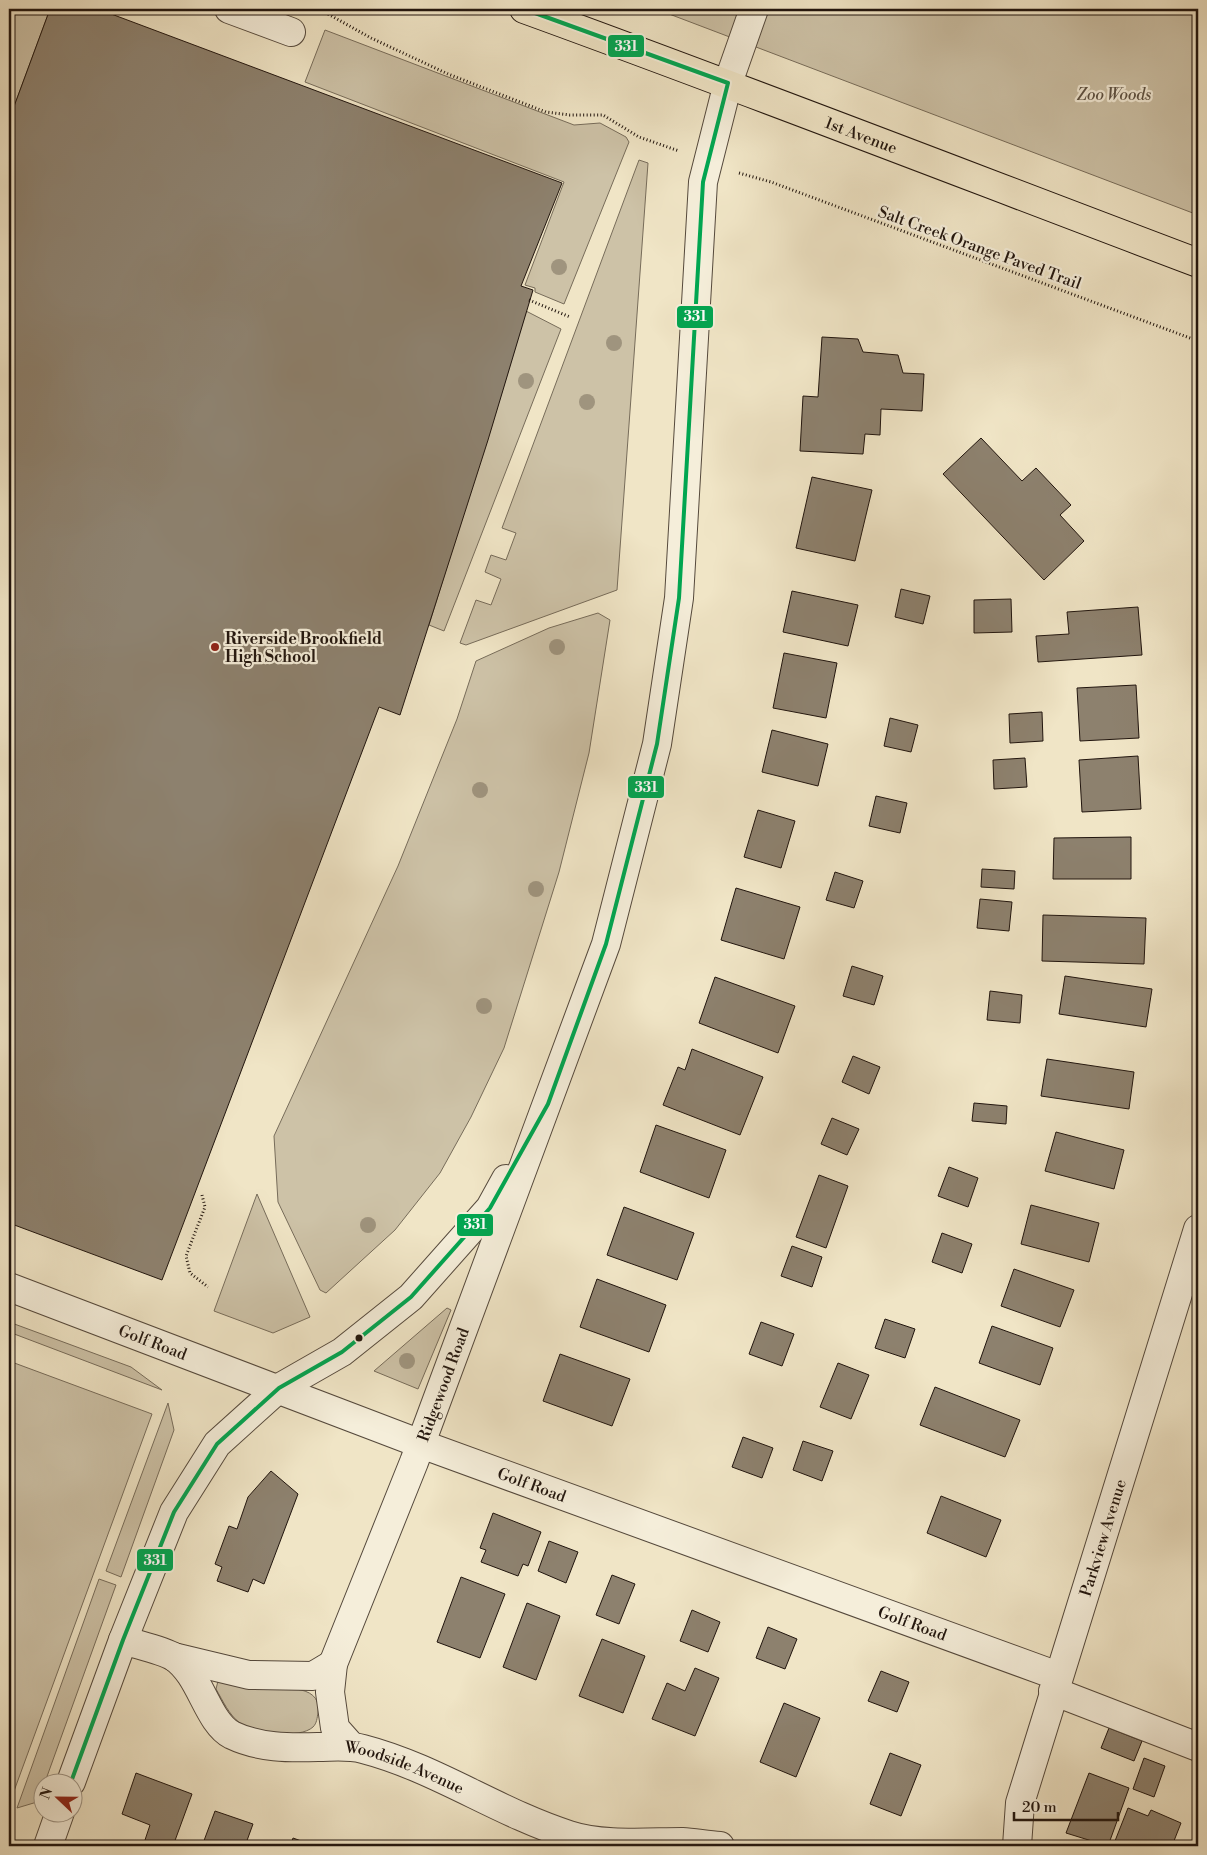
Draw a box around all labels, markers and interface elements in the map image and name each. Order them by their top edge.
line badge: 331 [607,34,645,58]
text: 331 [614,38,638,56]
park label: Zoo Woods [1077,85,1151,105]
street label: 1st Avenue [822,113,900,159]
street label: Salt Creek Orange Paved Trail [875,202,1084,294]
line badge: 331 [676,305,714,329]
text: 331 [683,308,707,326]
place label: Riverside Brookfield High School [225,629,382,667]
marker: Riverside Brookfield High School [209,641,221,653]
line badge: 331 [627,775,665,799]
text: 331 [634,779,658,797]
line badge: 331 [456,1213,494,1237]
text: 331 [463,1216,487,1234]
street label: Golf Road [115,1321,190,1365]
street label: Ridgewood Road [413,1325,474,1444]
unlabelled marker [354,1333,364,1343]
street label: Golf Road [494,1464,569,1507]
street label: Parkview Avenue [1076,1477,1131,1599]
line badge: 331 [136,1548,174,1572]
text: 331 [143,1552,167,1570]
street label: Golf Road [875,1602,949,1646]
street label: Woodside Avenue [343,1737,467,1799]
north arrow [32,1772,82,1822]
text: N [36,1785,57,1802]
scale bar [1014,1790,1118,1822]
text: 20 m [1022,1798,1057,1817]

